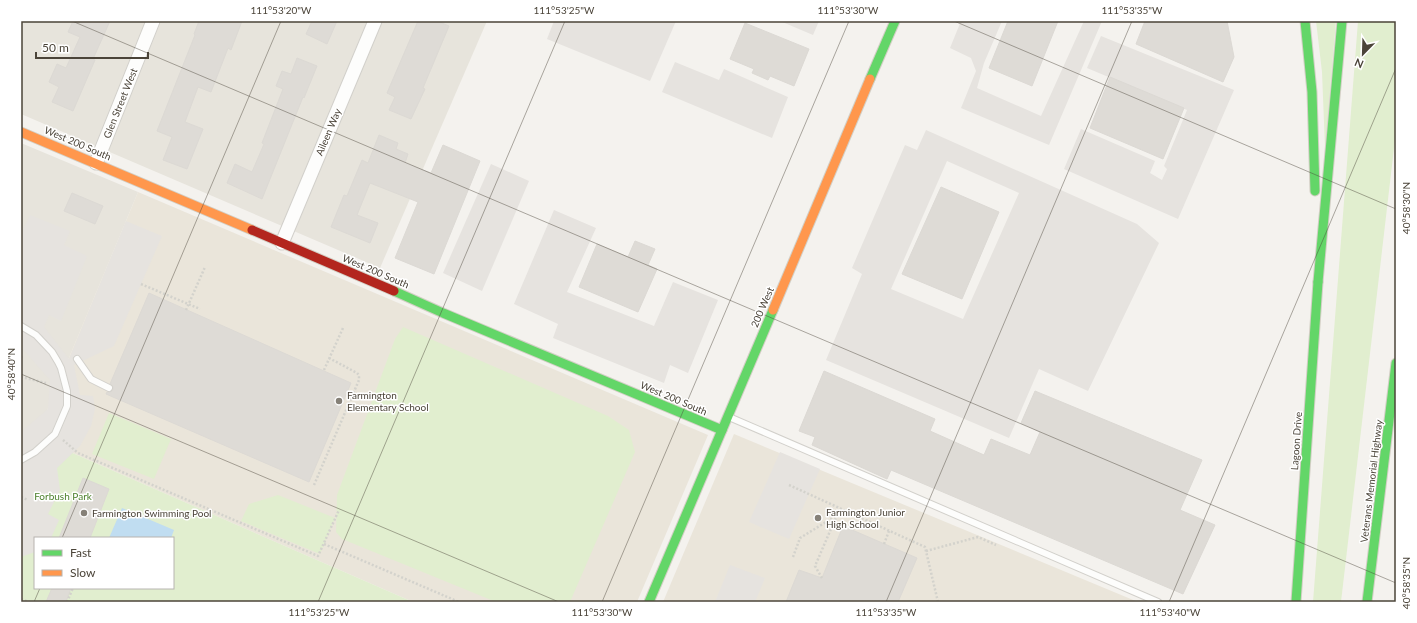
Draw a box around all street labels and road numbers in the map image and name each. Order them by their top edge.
street label: Glen Street West [100,66,140,140]
street label: Aileen Way [313,106,344,157]
street label: West 200 South [43,124,113,162]
street label: West 200 South [341,252,411,290]
street label: 200 West [748,285,776,329]
street label: West 200 South [639,379,709,417]
street label: Lagoon Drive [1288,411,1304,471]
street label: Veterans Memorial Highway [1357,418,1385,543]

